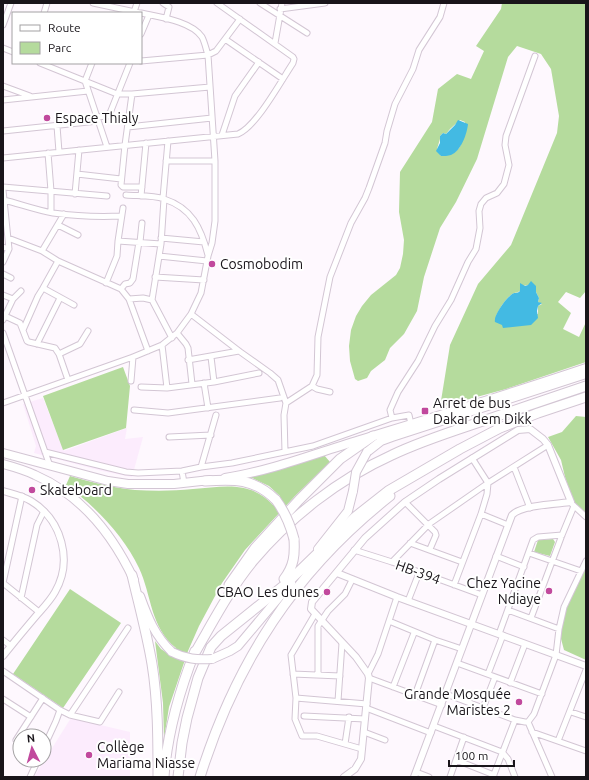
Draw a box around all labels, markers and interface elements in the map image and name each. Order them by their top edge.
legend [12,12,142,64]
text: Route [48,21,81,34]
text: Parc [48,41,72,54]
place label: Espace Thialy [55,110,139,126]
marker: Espace Thialy [42,113,52,123]
place label: Cosmobodim [220,256,303,272]
marker: Cosmobodim [207,259,217,269]
place label: Arret de bus Dakar dem Dikk [433,395,531,427]
marker: Arret de bus Dakar dem Dikk [420,406,430,416]
place label: Skateboard [40,482,112,498]
marker: Skateboard [27,485,37,495]
street label: HB-394 [393,557,443,587]
place label: Chez Yacine Ndiaye [467,575,541,607]
place label: CBAO Les dunes [216,584,319,600]
marker: Chez Yacine Ndiaye [544,586,554,596]
marker: CBAO Les dunes [322,587,332,597]
place label: Grande Mosquée Maristes 2 [404,686,511,718]
marker: Grande Mosquée Maristes 2 [514,697,524,707]
north arrow [12,728,52,768]
text: N [26,732,36,744]
place label: Collège Mariama Niasse [97,739,195,771]
scale bar [449,742,514,768]
text: 100 m [455,749,488,762]
marker: Collège Mariama Niasse [84,750,94,760]

